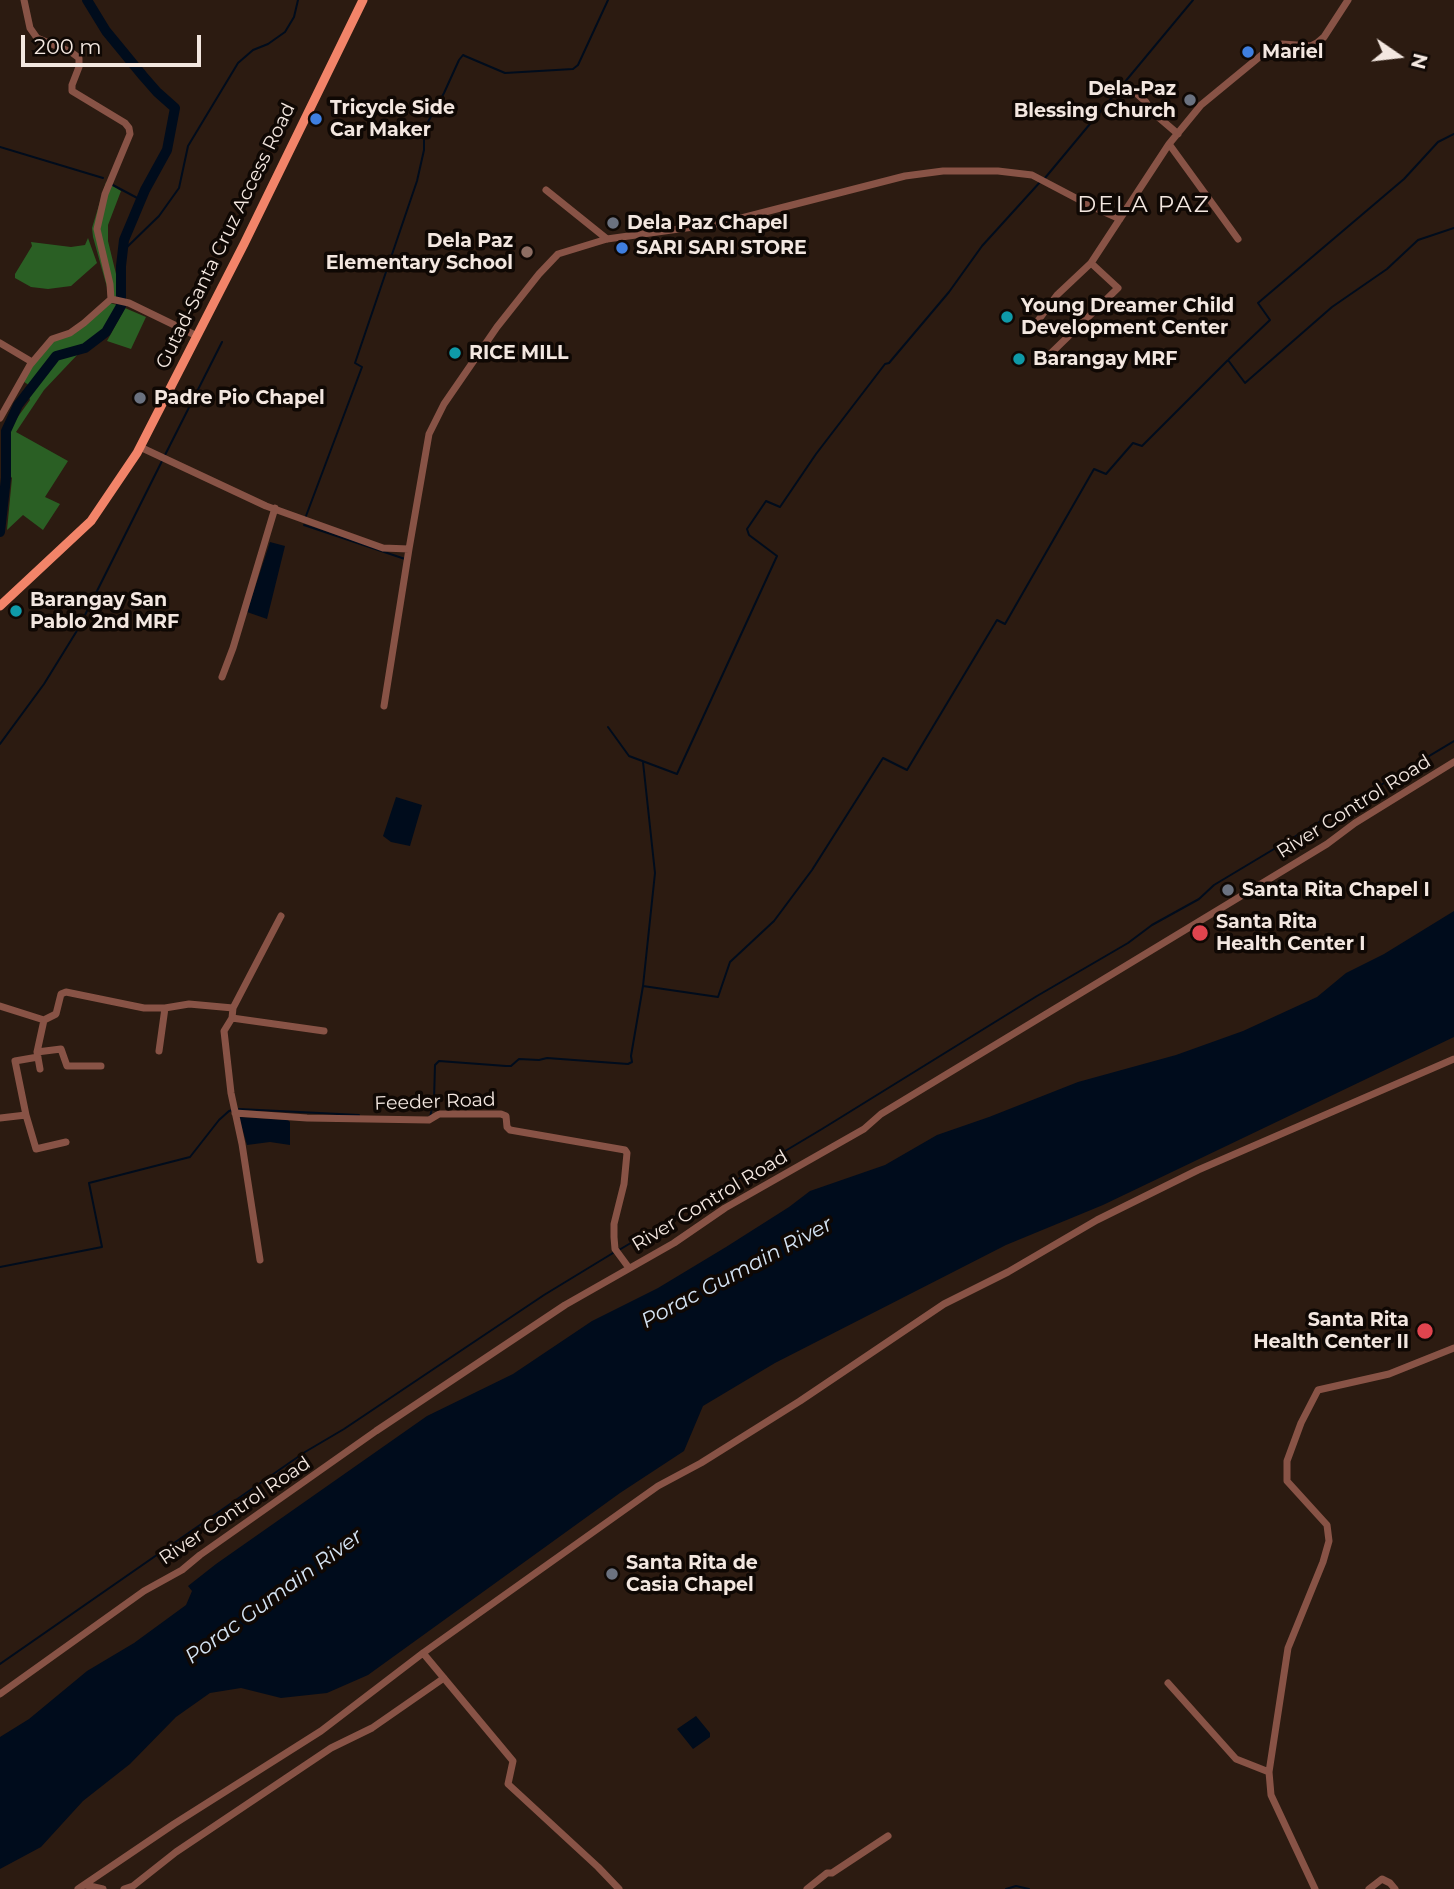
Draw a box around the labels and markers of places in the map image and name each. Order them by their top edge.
place label: Mariel [1262,41,1323,63]
marker: Mariel [1240,44,1256,60]
place label: Dela-Paz Blessing Church [1014,78,1176,122]
marker: Dela-Paz Blessing Church [1182,92,1198,108]
place label: Tricycle Side Car Maker [330,97,455,141]
marker: Tricycle Side Car Maker [308,111,324,127]
place label: Dela Paz Chapel [627,212,788,234]
marker: Dela Paz Chapel [605,215,621,231]
place label: Dela Paz Elementary School [326,230,513,274]
place label: SARI SARI STORE [636,237,807,259]
marker: SARI SARI STORE [614,240,630,256]
marker: Dela Paz Elementary School [519,244,535,260]
place label: Young Dreamer Child Development Center [1021,295,1234,339]
marker: Young Dreamer Child Development Center [999,309,1015,325]
place label: RICE MILL [469,342,568,364]
marker: RICE MILL [447,345,463,361]
place label: Barangay MRF [1033,348,1177,370]
marker: Barangay MRF [1011,351,1027,367]
place label: Padre Pio Chapel [154,387,325,409]
marker: Padre Pio Chapel [132,390,148,406]
place label: Barangay San Pablo 2nd MRF [30,589,179,633]
marker: Barangay San Pablo 2nd MRF [8,603,24,619]
place label: Santa Rita Chapel I [1242,879,1430,901]
marker: Santa Rita Chapel I [1220,882,1236,898]
place label: Santa Rita Health Center I [1216,911,1366,955]
marker: Santa Rita Health Center I [1190,923,1210,943]
place label: Santa Rita Health Center II [1253,1309,1409,1353]
marker: Santa Rita Health Center II [1415,1321,1435,1341]
place label: Santa Rita de Casia Chapel [626,1552,758,1596]
marker: Santa Rita de Casia Chapel [604,1566,620,1582]

